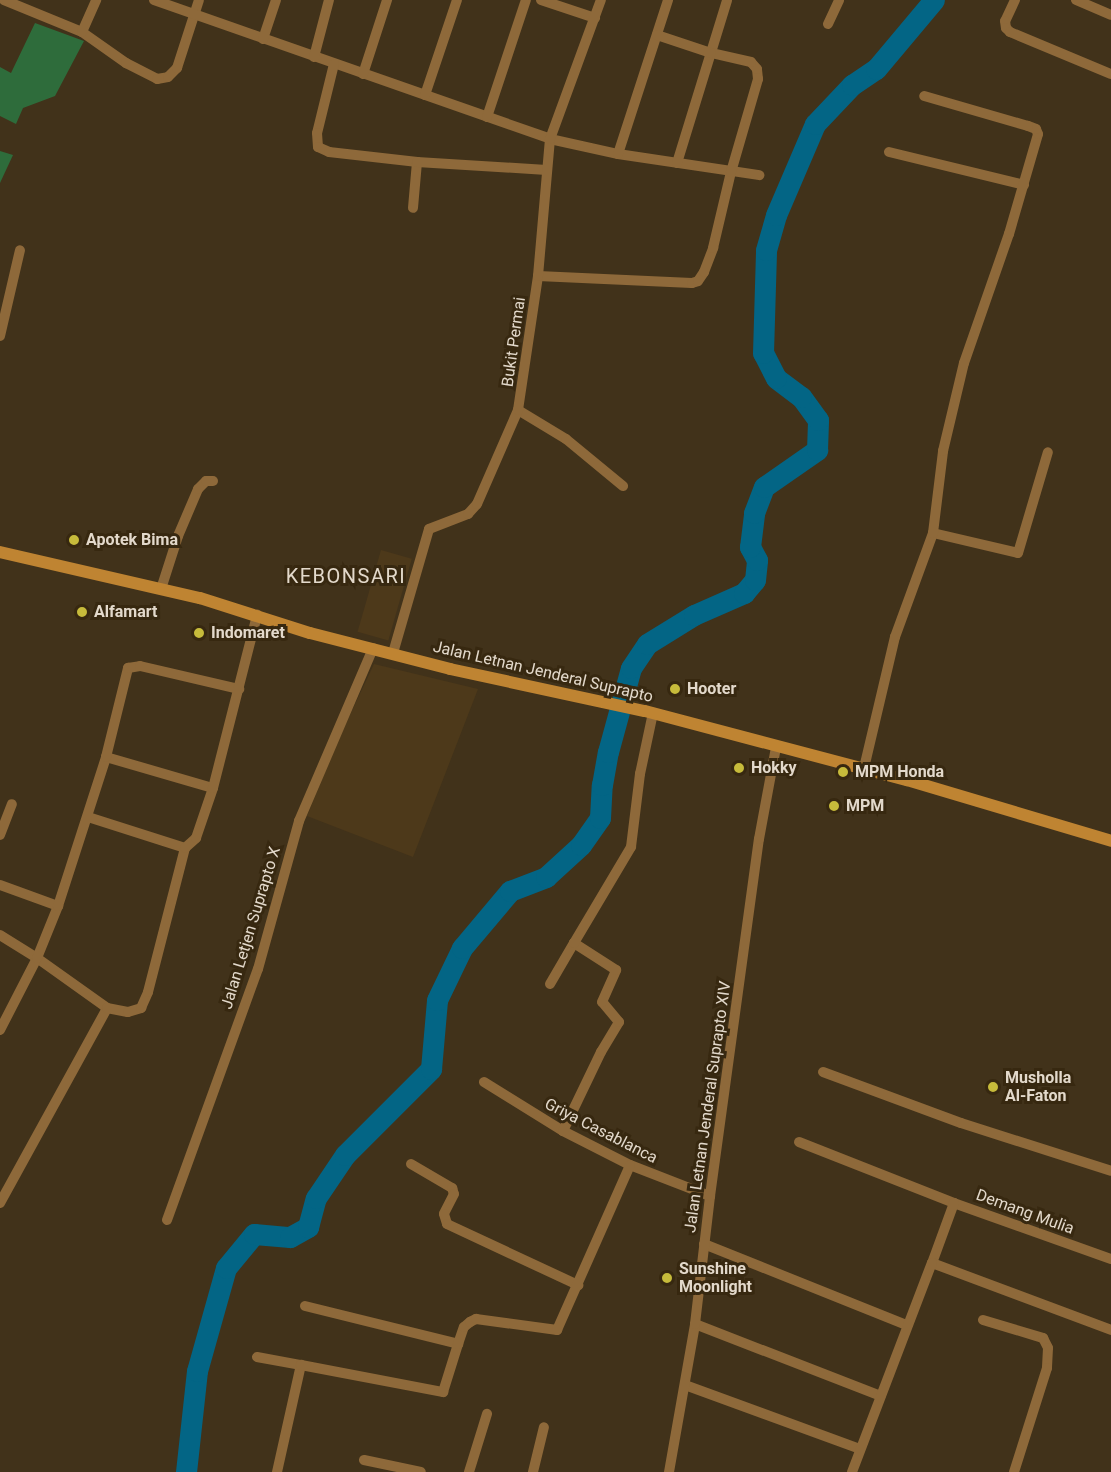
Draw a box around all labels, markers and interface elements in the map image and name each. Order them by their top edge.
street label: Bukit Permai [498,296,530,388]
place label: Apotek Bima [86,530,178,550]
marker: Apotek Bima [67,533,81,547]
district label: KEBONSARI [286,564,406,588]
place label: Alfamart [94,602,157,622]
marker: Alfamart [75,605,89,619]
place label: Indomaret [211,623,285,643]
marker: Indomaret [192,626,206,640]
street label: Jalan Letnan Jenderal Suprapto [431,637,655,707]
place label: Hooter [687,679,736,699]
marker: Hooter [668,682,682,696]
place label: Hokky [751,758,796,778]
marker: Hokky [732,761,746,775]
place label: MPM Honda [855,762,944,782]
marker: MPM Honda [836,765,850,779]
place label: MPM [846,796,884,816]
marker: MPM [827,799,841,813]
street label: Jalan Letjen Suprapto X [217,845,285,1011]
street label: Jalan Letnan Jenderal Suprapto XIV [681,980,735,1234]
place label: Musholla Al-Faton [1005,1068,1071,1106]
marker: Musholla Al-Faton [986,1080,1000,1094]
street label: Griya Casablanca [541,1094,661,1168]
street label: Demang Mulia [973,1185,1077,1239]
place label: Sunshine Moonlight [679,1259,752,1297]
marker: Sunshine Moonlight [660,1271,674,1285]

